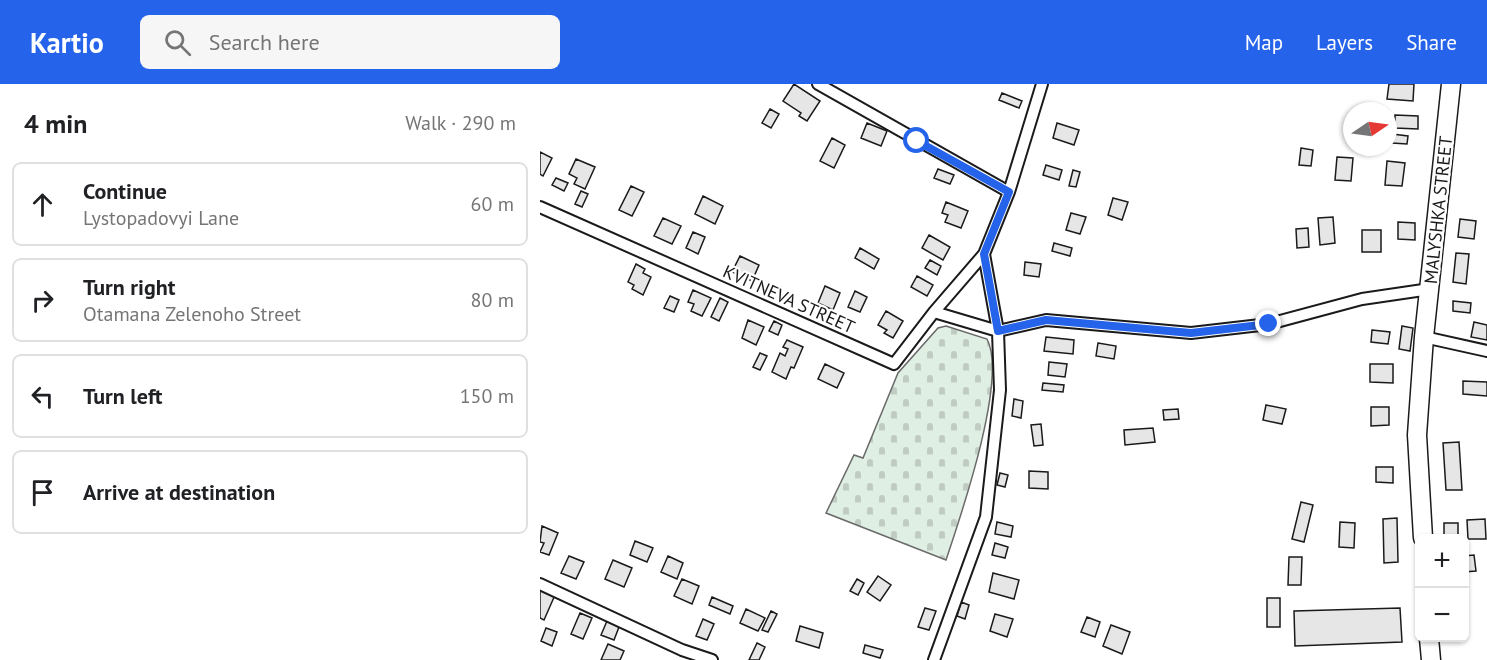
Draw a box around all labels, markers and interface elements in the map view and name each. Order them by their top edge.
search box [140,15,560,69]
text: Kartio [30,24,104,61]
icon: search [161,26,194,59]
text: Search here [209,28,320,56]
text: Map [1245,29,1283,56]
text: Layers [1316,29,1373,56]
text: Share [1406,29,1457,56]
north arrow [1343,102,1397,156]
text: 4 min [24,107,87,140]
text: Walk · 290 m [405,110,516,136]
route start [903,127,929,153]
street label: MALYSHKA STREET [1419,135,1457,285]
text: Continue [83,177,167,205]
icon: ahead [26,188,59,221]
text: 60 m [471,191,514,217]
text: Lystopadovyi Lane [83,205,239,231]
street label: KVITNEVA STREET [720,260,858,338]
text: Turn right [83,273,175,301]
icon: right [26,284,59,317]
text: 80 m [471,287,514,313]
text: Otamana Zelenoho Street [83,301,301,327]
route end [1255,310,1281,336]
icon: left [26,380,59,413]
text: Turn left [83,382,163,410]
text: 150 m [460,383,514,409]
icon: arrive [26,476,59,509]
text: Arrive at destination [83,478,275,506]
map controls [1415,534,1469,642]
button: + [1415,534,1469,588]
button: − [1415,588,1469,642]

